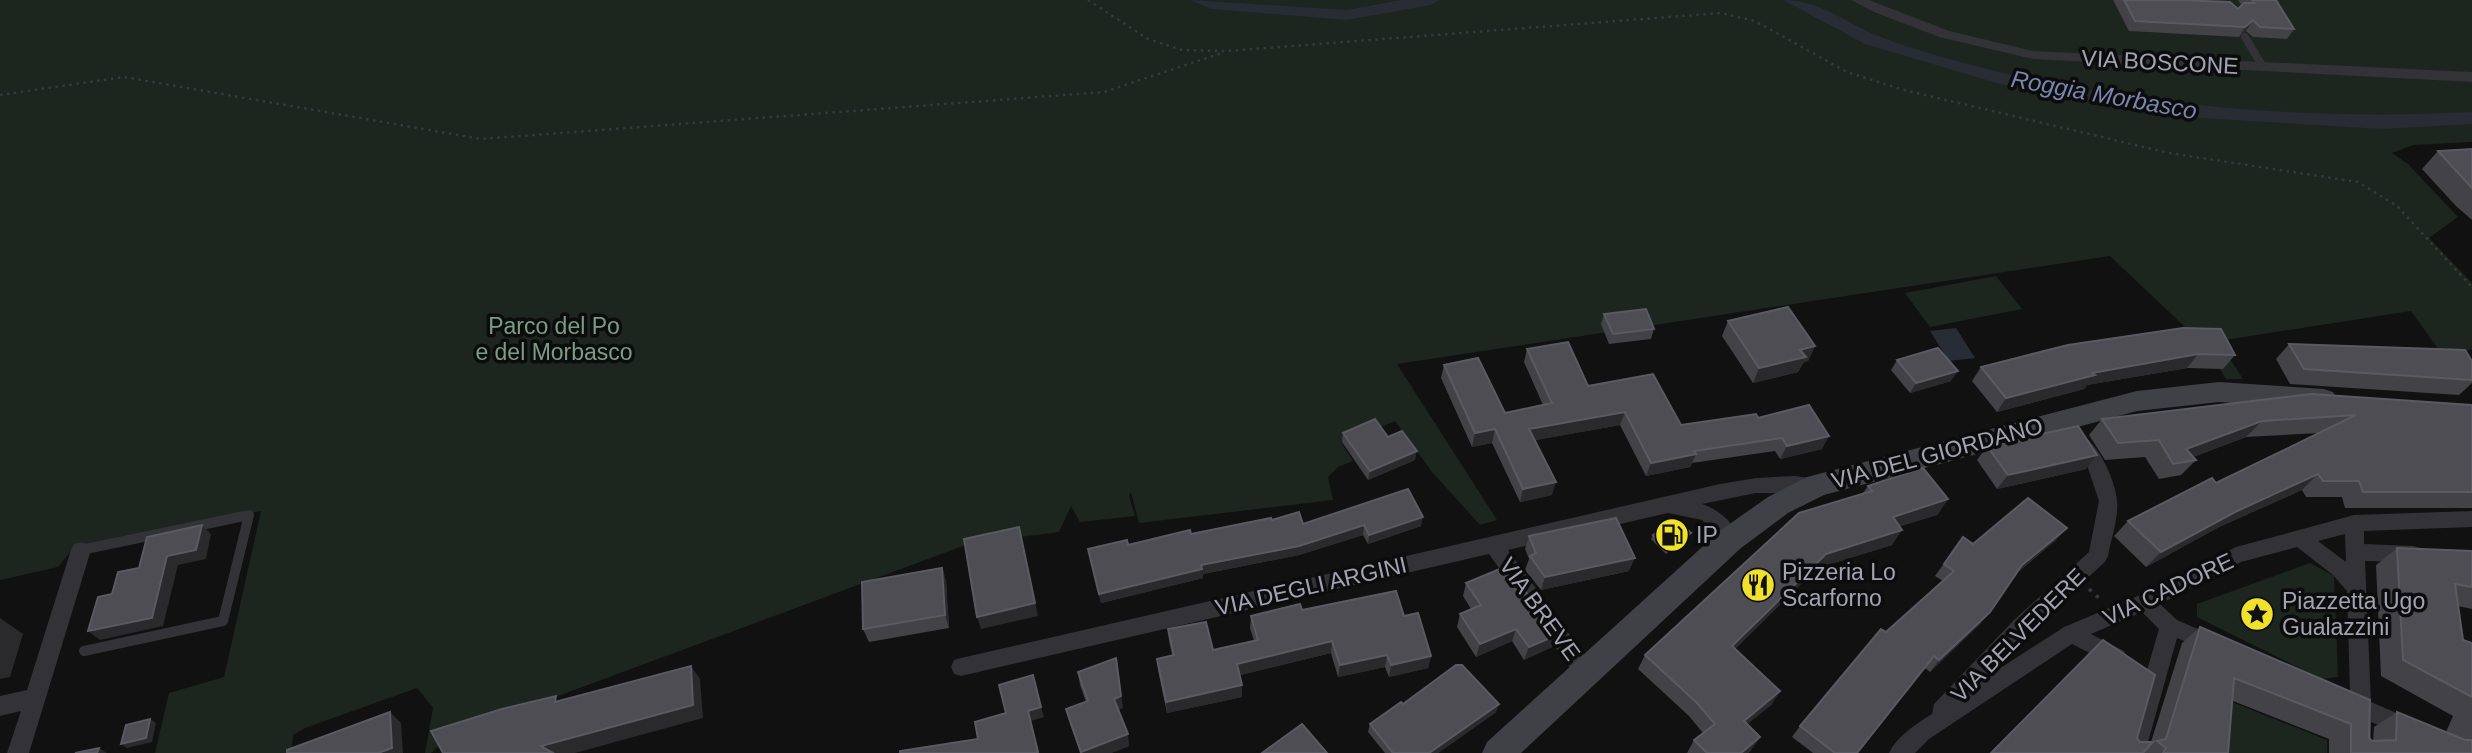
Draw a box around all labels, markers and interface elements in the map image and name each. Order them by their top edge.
street label: VIA BOSCONE [2081,45,2239,79]
water label: Roggia Morbasco [2009,65,2199,124]
park label: Parco del Po e del Morbasco [475,313,633,365]
street label: VIA DEL GIORDANO [1828,412,2046,494]
fuel station icon: IP [1653,516,1691,554]
place label: IP [1696,522,1718,548]
street label: VIA CADORE [2099,548,2237,630]
street label: VIA DEGLI ARGINI [1213,551,1409,621]
street label: VIA BREVE [1494,553,1586,665]
place label: Pizzeria Lo Scarforno [1782,559,1896,611]
street label: VIA BELVEDERE [1946,563,2090,707]
restaurant icon: Pizzeria Lo Scarforno [1739,566,1777,604]
place label: Piazzetta Ugo Gualazzini [2282,588,2425,640]
place icon: Piazzetta Ugo Gualazzini [2238,595,2276,633]

